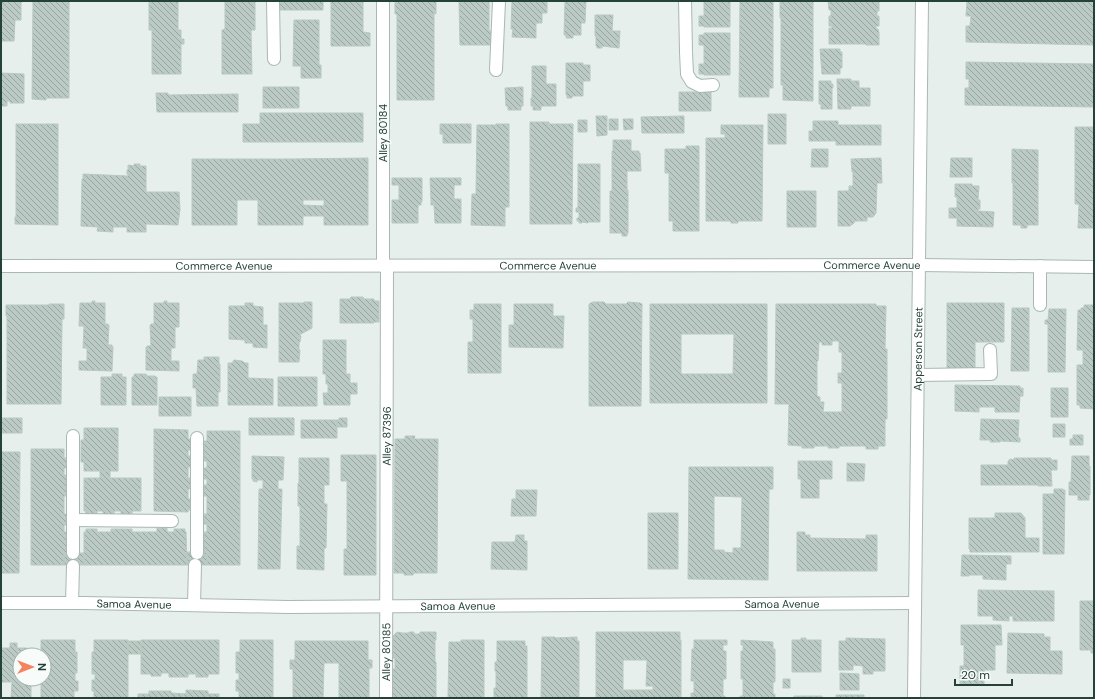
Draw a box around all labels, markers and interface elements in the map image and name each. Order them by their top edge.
street label: Alley 80184 [376,104,390,162]
street label: Commerce Avenue [499,258,597,272]
street label: Commerce Avenue [823,258,921,272]
street label: Commerce Avenue [175,259,273,273]
street label: Apperson Street [911,307,925,391]
street label: Alley 87396 [380,406,394,466]
street label: Samoa Avenue [96,596,172,612]
street label: Samoa Avenue [744,597,820,611]
street label: Samoa Avenue [420,599,496,613]
street label: Alley 80185 [379,622,393,681]
north arrow [12,647,52,687]
scale bar [955,661,1012,687]
text: N [35,663,49,671]
text: 20 m [961,667,990,683]

